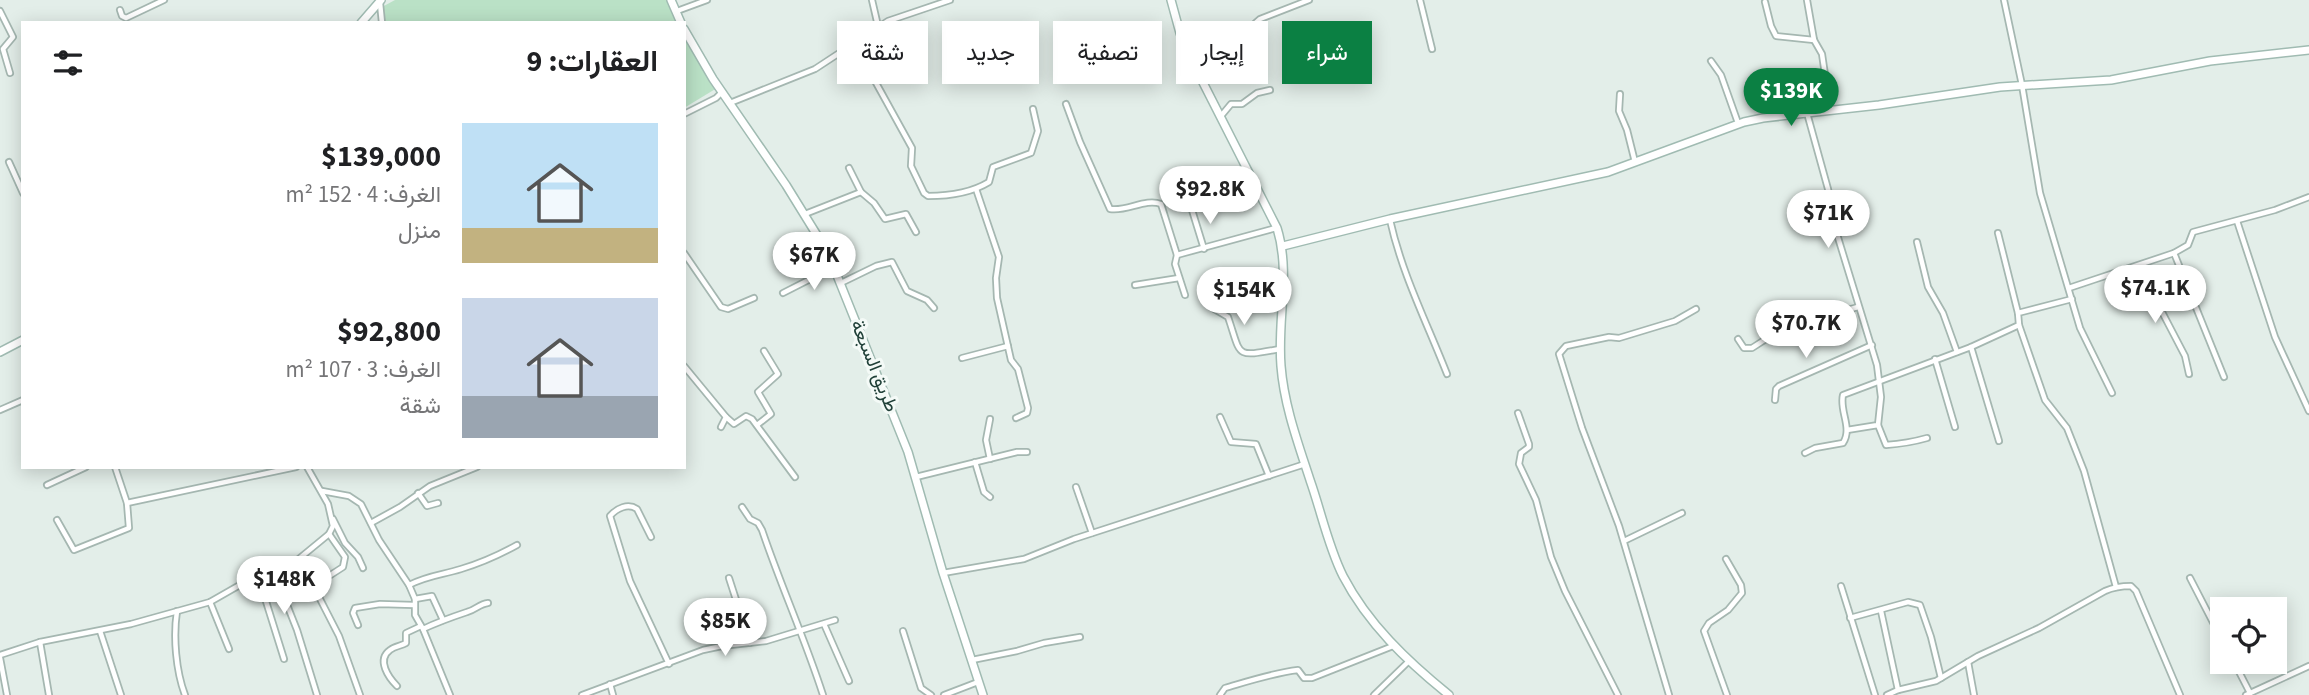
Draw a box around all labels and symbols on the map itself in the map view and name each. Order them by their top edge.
pin: $139K [1742,68,1840,128]
pin: $92.8K [1153,166,1267,226]
pin: $71K [1787,190,1869,250]
pin: $67K [773,232,855,292]
pin: $74.1K [2098,266,2212,325]
pin: $154K [1195,268,1293,327]
pin: $70.7K [1749,300,1863,360]
street label: طريق السبعة [843,316,905,416]
pin: $148K [235,556,333,616]
pin: $85K [684,598,766,658]

